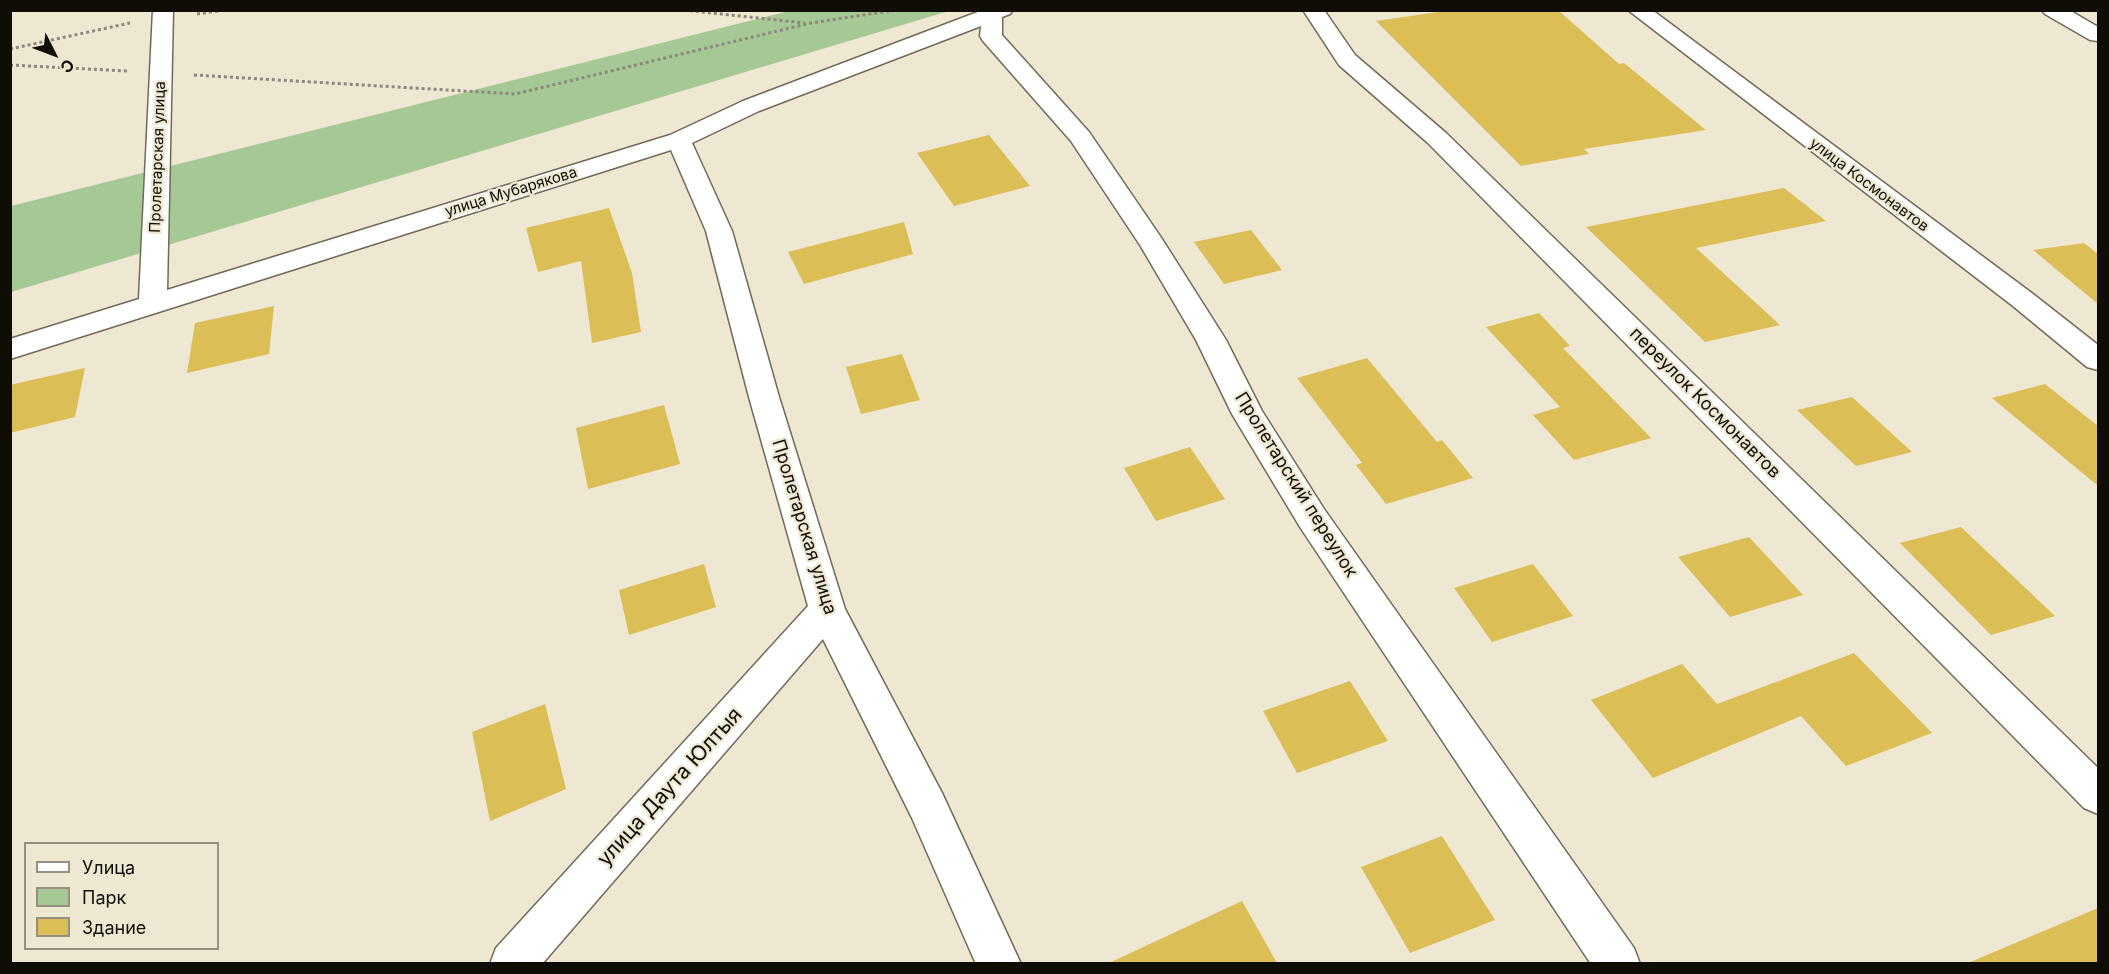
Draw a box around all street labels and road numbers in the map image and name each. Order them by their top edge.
street label: Пролетарская улица [146,81,170,233]
street label: улица Космонавтов [1806,134,1932,236]
street label: улица Мубарякова [443,163,579,221]
street label: переулок Космонавтов [1625,323,1785,483]
street label: Пролетарский переулок [1230,388,1362,582]
street label: Пролетарская улица [767,437,841,617]
street label: улица Даута Юлтыя [592,703,748,871]

